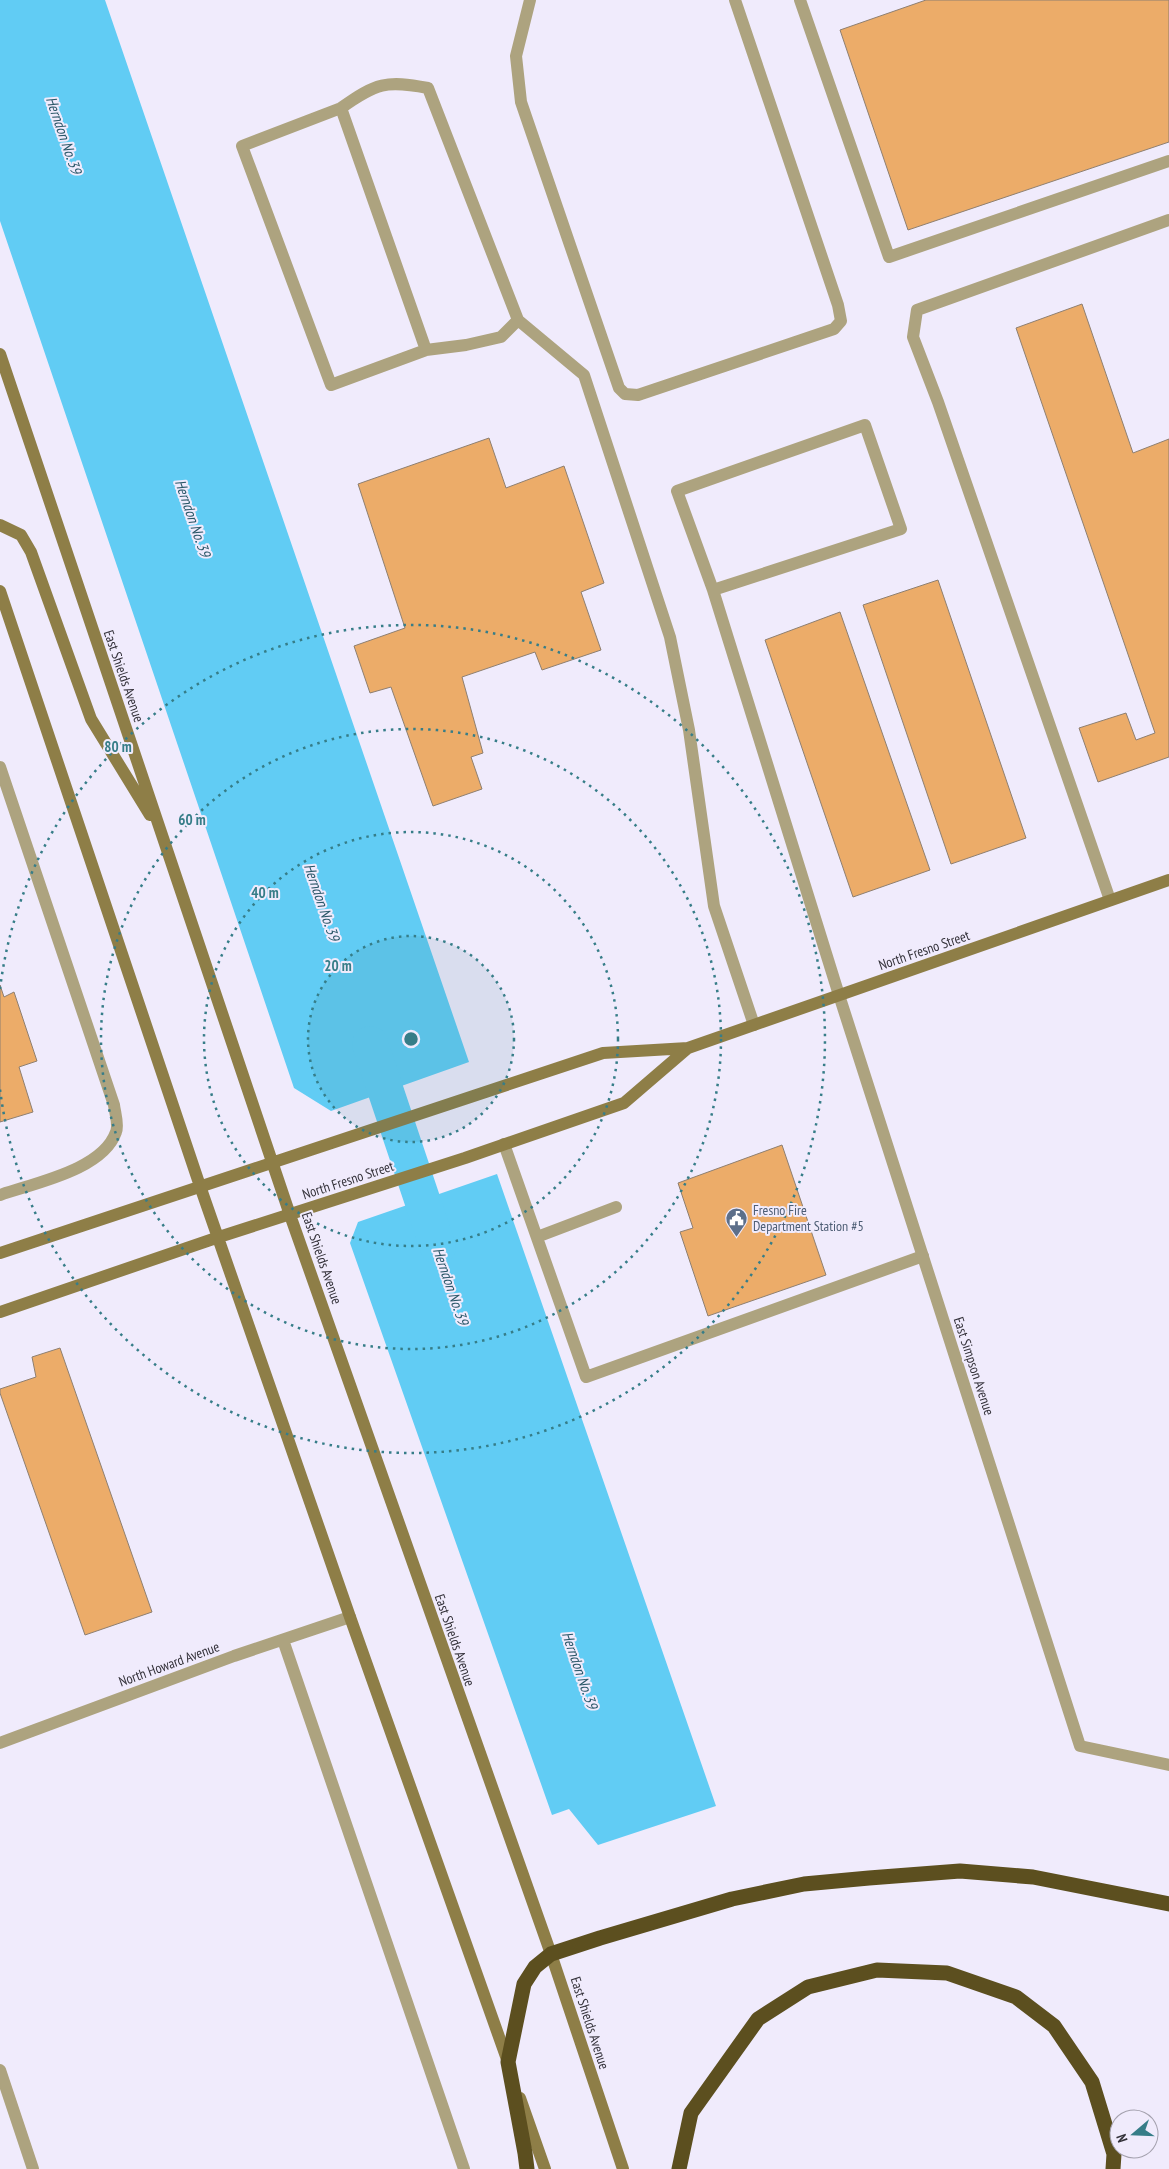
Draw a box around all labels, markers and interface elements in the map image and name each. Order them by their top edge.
water label: Herndon No. 39 [42,94,87,178]
water label: Herndon No. 39 [171,477,216,561]
street label: East Shields Avenue [100,628,148,725]
text: 80 m [104,737,132,756]
text: 60 m [178,810,206,829]
water label: Herndon No. 39 [300,861,345,945]
text: 40 m [251,883,279,902]
street label: North Fresno Street [876,926,972,974]
text: 20 m [324,956,352,975]
centre of rings [402,1030,420,1048]
street label: North Fresno Street [300,1157,396,1203]
place label: Fresno Fire Department Station #5 [753,1201,864,1235]
public building icon: Fresno Fire Department Station #5 [725,1206,749,1237]
street label: East Shields Avenue [298,1210,346,1307]
water label: Herndon No. 39 [429,1245,474,1329]
street label: East Simpson Avenue [950,1315,998,1418]
street label: East Shields Avenue [431,1592,479,1689]
water label: Herndon No. 39 [558,1629,603,1713]
street label: North Howard Avenue [116,1637,222,1691]
street label: East Shields Avenue [567,1974,613,2072]
north arrow [1109,2109,1159,2159]
text: N [1112,2132,1131,2145]

